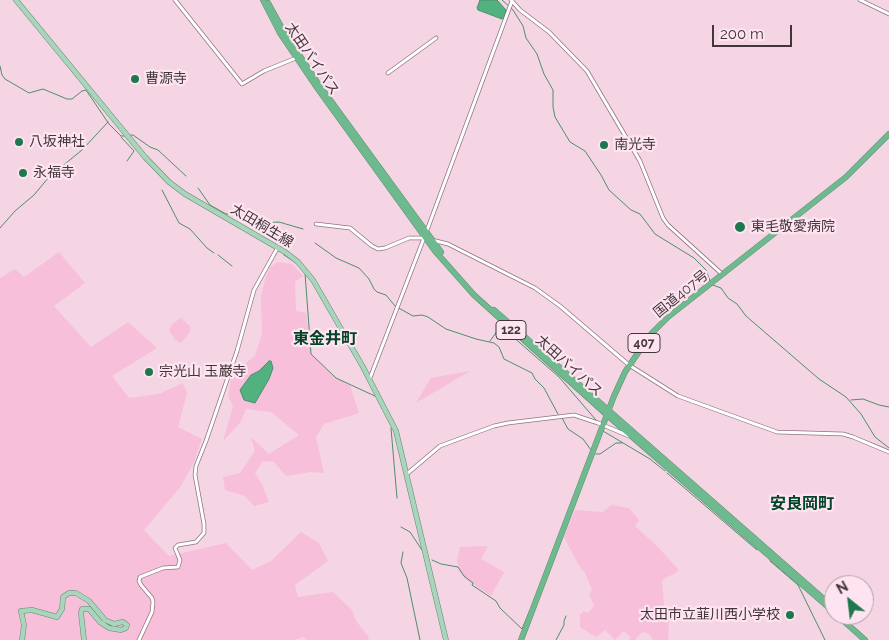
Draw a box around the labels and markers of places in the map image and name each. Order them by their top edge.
place label: 曹源寺 [145,71,187,87]
marker: 曹源寺 [129,73,141,85]
place label: 八坂神社 [29,134,85,150]
marker: 八坂神社 [13,136,25,148]
place label: 南光寺 [614,137,656,153]
marker: 南光寺 [598,139,610,151]
place label: 永福寺 [33,165,75,181]
marker: 永福寺 [17,167,29,179]
place label: 東毛敬愛病院 [751,219,835,235]
marker: 東毛敬愛病院 [733,220,747,234]
place label: 宗光山 玉巌寺 [159,364,247,380]
marker: 宗光山 玉巌寺 [143,366,155,378]
place label: 太田市立韮川西小学校 [640,607,780,623]
marker: 太田市立韮川西小学校 [784,609,796,621]

